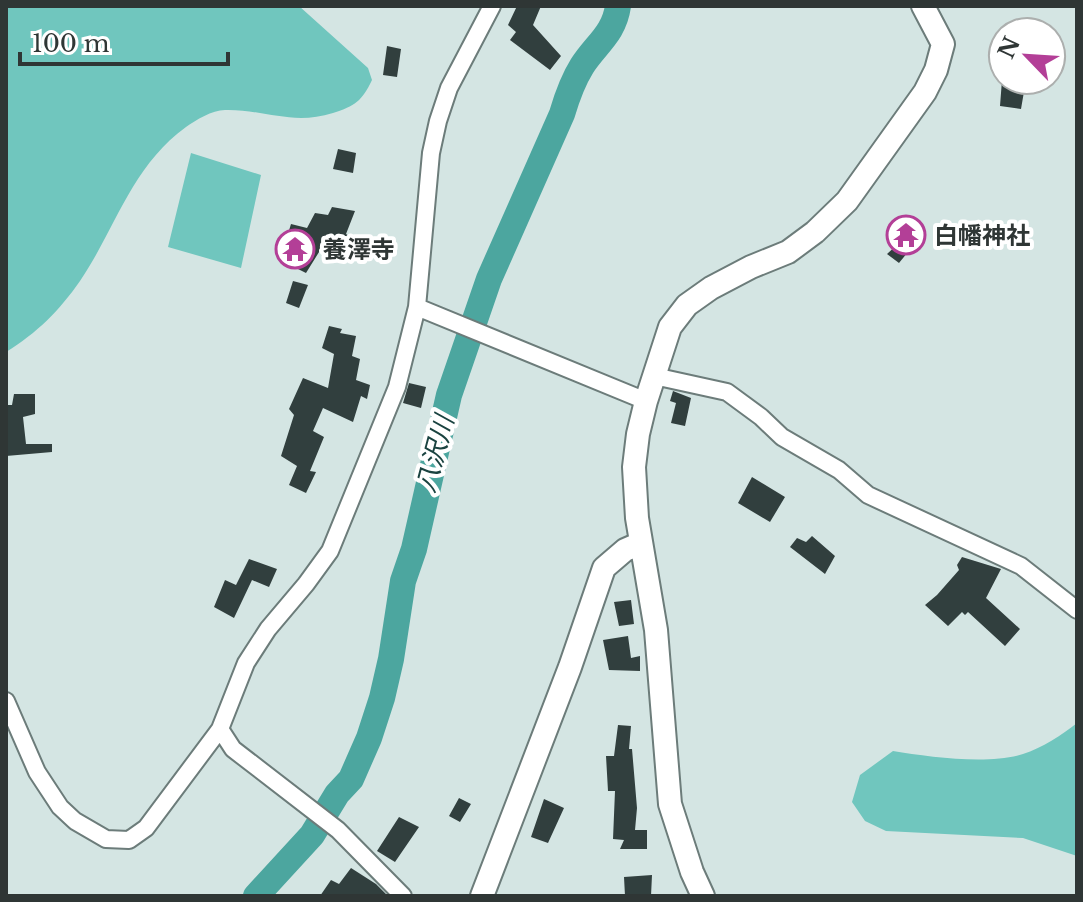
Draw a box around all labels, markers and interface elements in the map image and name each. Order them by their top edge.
scale bar [20,16,228,66]
north arrow [987,16,1067,96]
text: 100 m [32,29,110,58]
text: N [993,32,1026,63]
temple icon: 白幡神社 [885,214,927,256]
place label: 白幡神社 [934,221,1030,250]
temple icon: 養澤寺 [274,228,316,270]
place label: 養澤寺 [323,235,395,264]
water label: 八沢川 [409,409,461,496]

